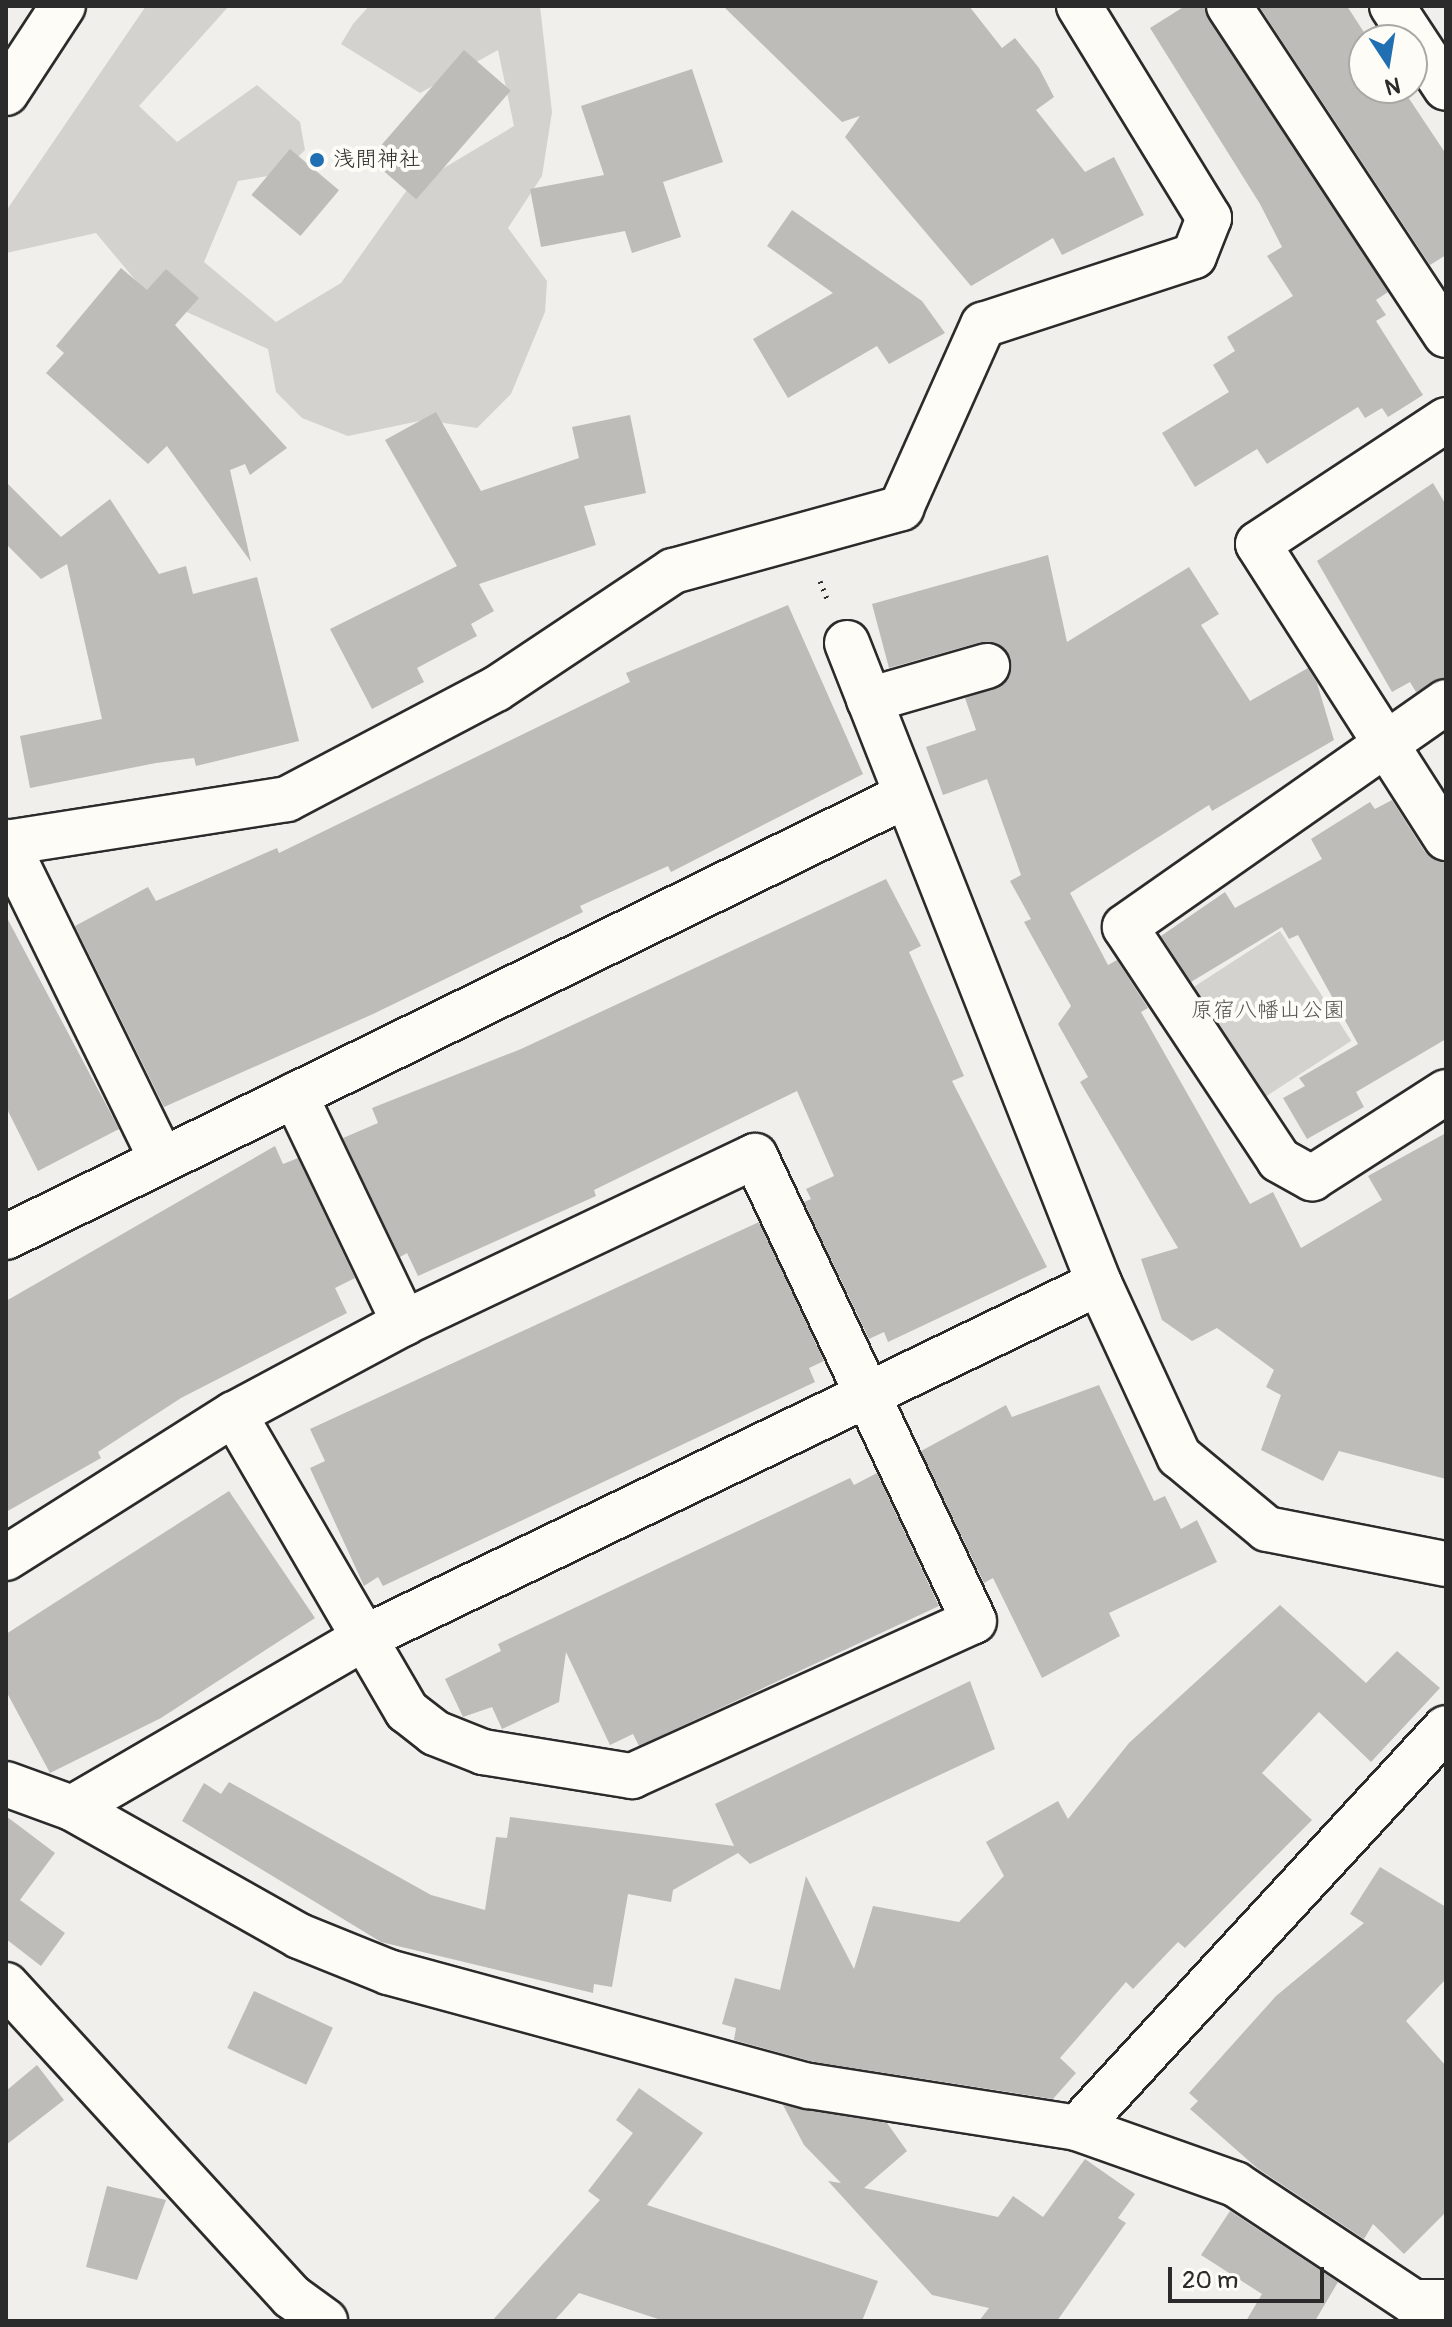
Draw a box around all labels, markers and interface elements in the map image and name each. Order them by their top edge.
north arrow [1348,24,1428,104]
text: N [1382,70,1403,101]
place label: 浅間神社 [333,147,421,173]
marker: 浅間神社 [308,151,326,169]
park label: 原宿八幡山公園 [1191,998,1345,1024]
scale bar [1172,2251,1328,2301]
text: 20 m [1182,2266,1238,2295]

